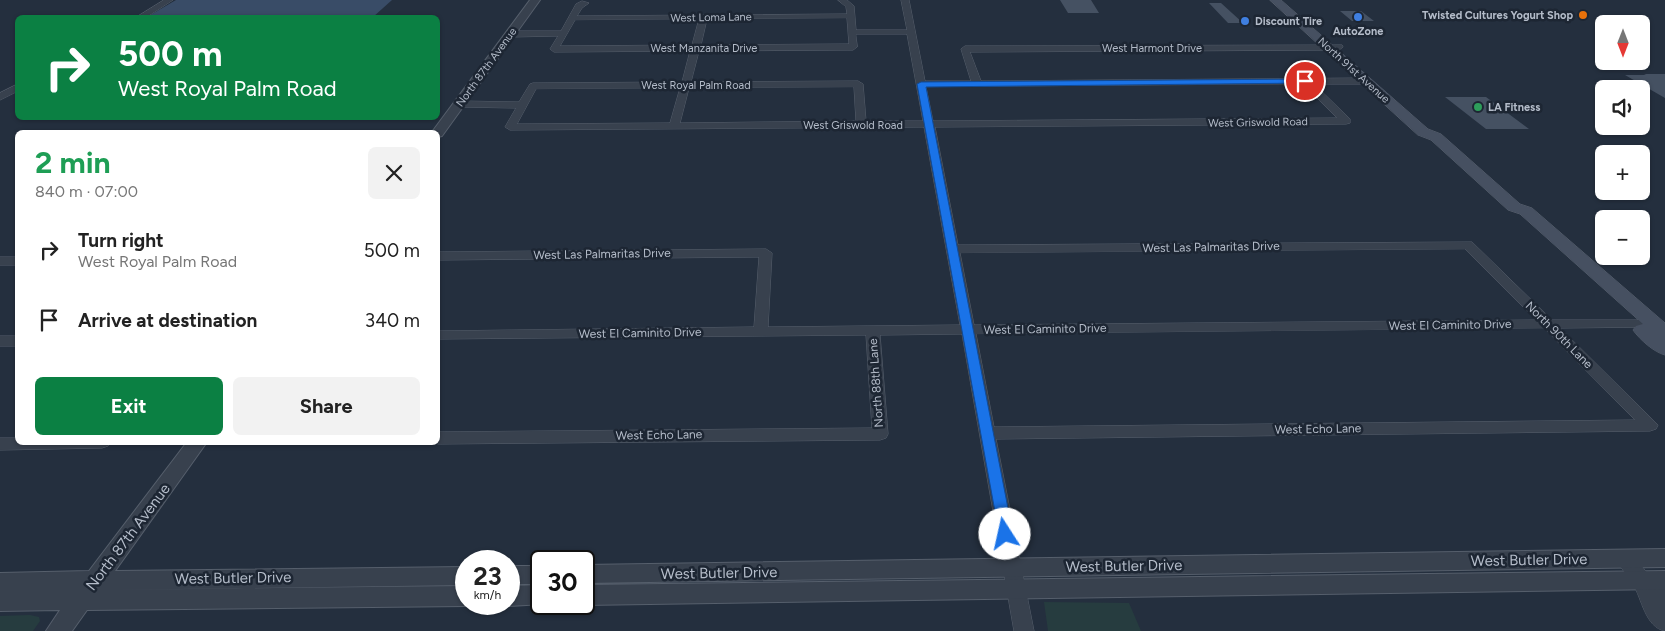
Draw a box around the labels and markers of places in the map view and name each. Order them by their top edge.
place label: Twisted Cultures Yogurt Shop [1422,9,1573,22]
marker: Twisted Cultures Yogurt Shop [1577,9,1589,21]
marker: AutoZone [1352,11,1364,23]
marker: Discount Tire [1239,15,1251,27]
place label: Discount Tire [1255,15,1322,28]
place label: AutoZone [1333,25,1383,38]
pin [1284,60,1326,102]
marker: LA Fitness [1472,101,1484,113]
place label: LA Fitness [1488,101,1540,114]

